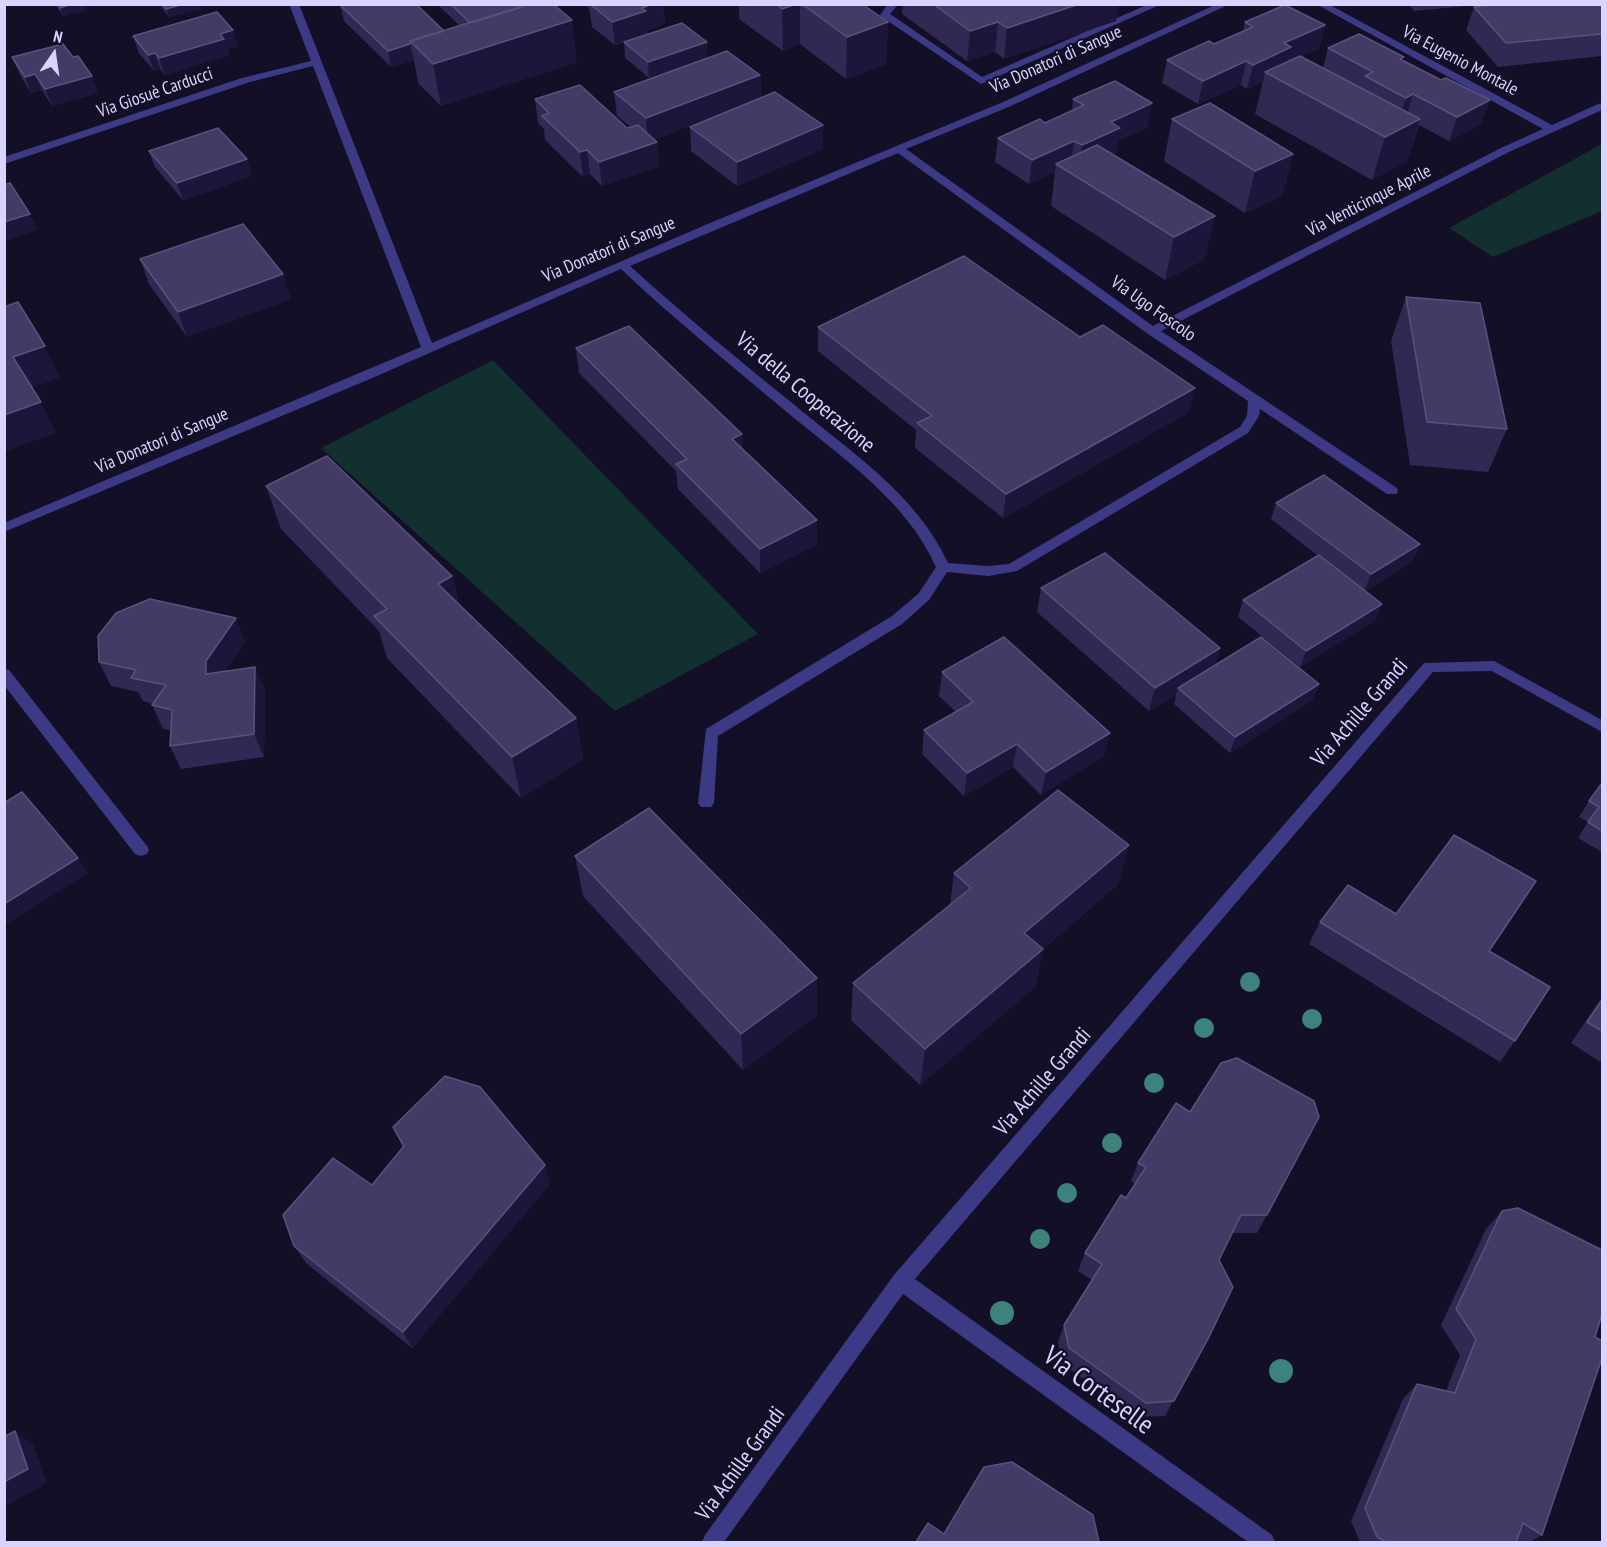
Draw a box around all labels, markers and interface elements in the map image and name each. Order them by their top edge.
street label: Via Donatori di Sangue [987,21,1125,99]
street label: Via Eugenio Montale [1398,21,1522,101]
north arrow [24,24,84,84]
text: N [52,26,65,47]
street label: Via Giosuè Carducci [94,63,216,123]
street label: Via Venticinque Aprile [1303,160,1435,242]
street label: Via Donatori di Sangue [539,212,679,288]
street label: Via Ugo Foscolo [1106,272,1200,346]
street label: Via della Cooperazione [730,327,880,459]
street label: Via Donatori di Sangue [92,403,232,479]
street label: Via Achille Grandi [1306,654,1414,772]
street label: Via Achille Grandi [989,1023,1097,1141]
street label: Via Corteselle [1036,1340,1160,1442]
street label: Via Achille Grandi [691,1402,791,1526]

